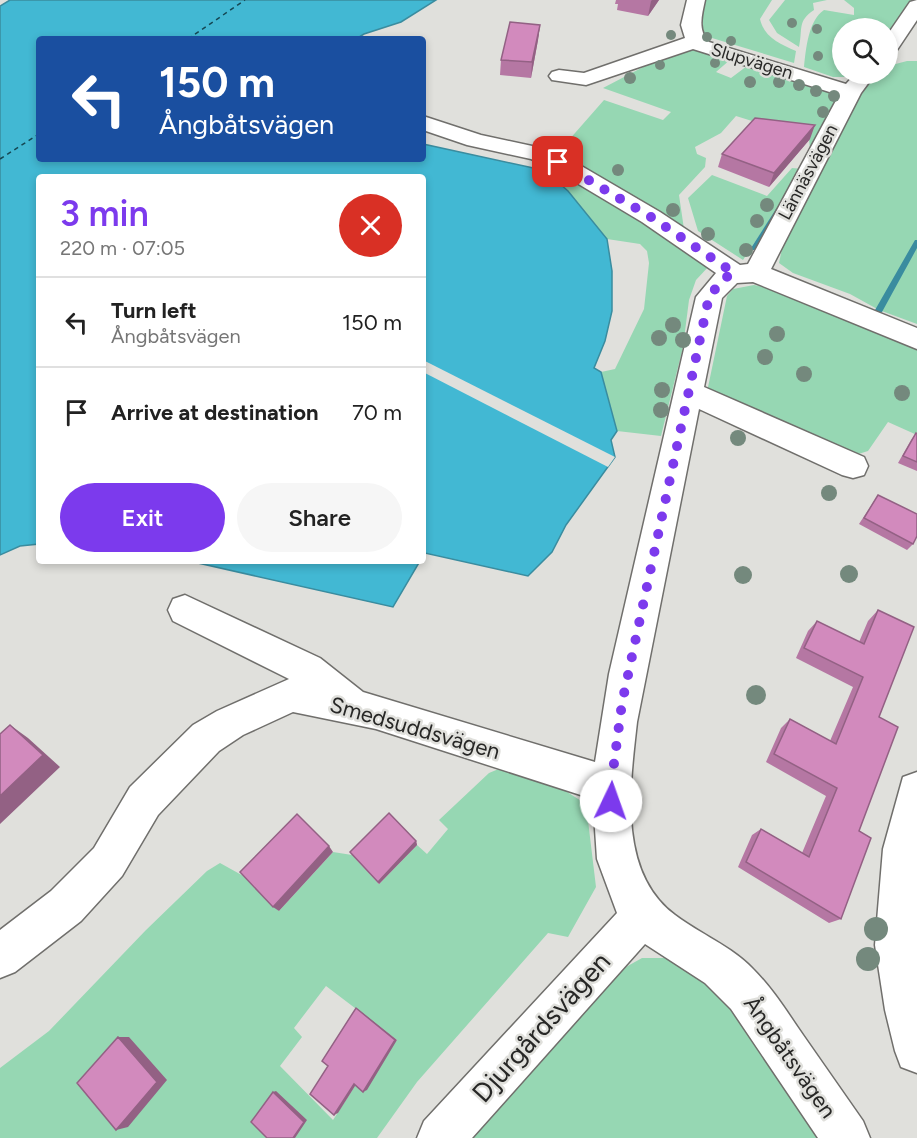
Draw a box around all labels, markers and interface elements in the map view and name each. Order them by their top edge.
map controls [832,18,898,84]
button: search [832,18,898,84]
street label: Slupvägen [708,38,796,84]
text: 150 m [159,57,275,108]
icon: left [60,60,138,138]
text: Ångbåtsvägen [159,108,334,141]
street label: Lännäsvägen [774,120,842,224]
pin [532,136,583,187]
icon: arrive [541,145,574,178]
text: 3 min [60,192,149,235]
button: close [339,194,402,257]
text: 220 m · 07:05 [60,236,185,260]
text: Turn left [111,297,197,324]
icon: left [60,306,93,339]
text: 150 m [342,309,402,336]
text: Ångbåtsvägen [111,324,241,348]
icon: arrive [60,396,93,429]
text: Arrive at destination [111,399,319,426]
text: 70 m [352,399,402,426]
button: Exit [60,483,225,552]
button: Share [237,483,402,552]
street label: Smedsuddsvägen [327,691,503,765]
position arrow [579,769,643,833]
street label: Djurgårdsvägen [465,945,617,1109]
street label: Ångbåtsvägen [738,991,842,1123]

